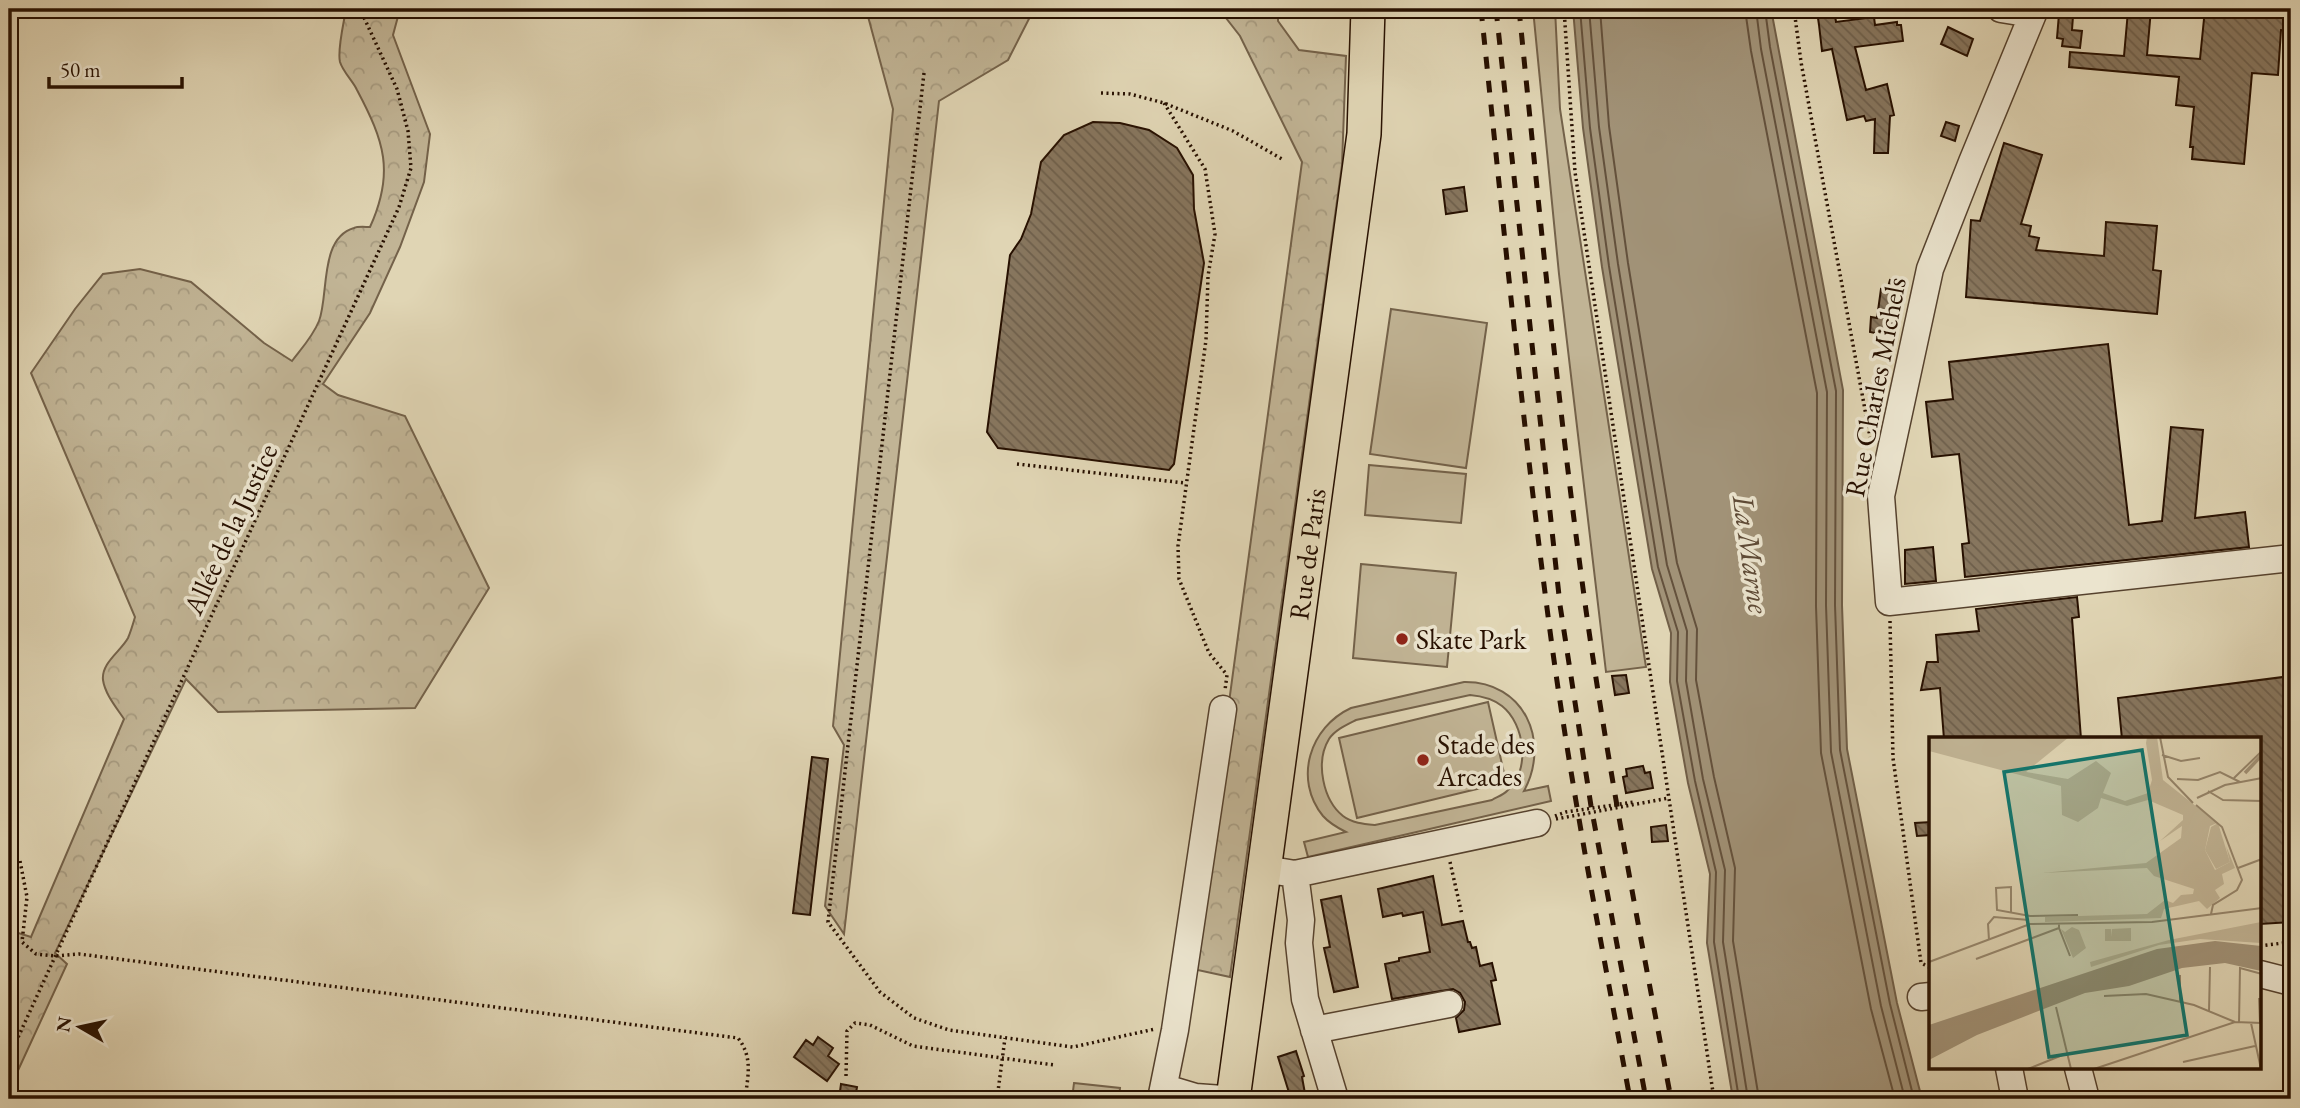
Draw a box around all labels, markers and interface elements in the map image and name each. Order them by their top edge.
scale bar [49,46,182,90]
text: 50 m [60,56,101,83]
street label: Rue Charles Michels [1836,274,1914,500]
street label: Allée de la Justice [174,438,285,621]
street label: Rue de Paris [1280,486,1334,622]
water label: La Marne [1724,491,1779,617]
place label: Skate Park [1416,621,1527,657]
marker: Skate Park [1394,631,1410,647]
place label: Stade des Arcades [1436,726,1535,794]
inset map [1929,737,2262,1070]
marker: Stade des Arcades [1415,752,1431,768]
north arrow [46,992,116,1062]
text: N [50,1014,77,1034]

